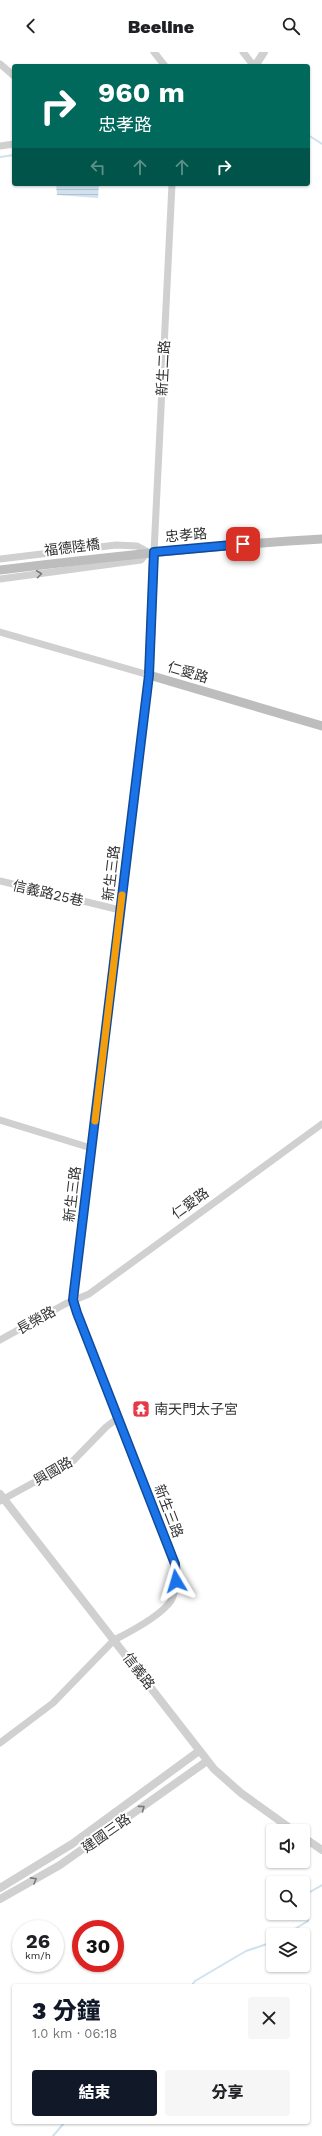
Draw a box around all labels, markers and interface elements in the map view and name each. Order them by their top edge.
icon: back [20,15,42,37]
icon: search [280,15,302,37]
text: Beeline [128,16,194,37]
text: 960 m [98,76,185,109]
icon: right [32,80,84,132]
text: 忠孝路 [98,114,152,135]
icon: left [87,156,109,178]
icon: ahead [129,156,151,178]
icon: ahead [171,156,193,178]
icon: right [213,156,235,178]
street label: 新生二路 [154,340,172,396]
street label: 忠孝路 [164,525,208,545]
pin [226,527,260,561]
icon: arrive [232,533,254,555]
street label: 福德陸橋 [43,536,101,558]
one-way arrow [36,570,42,579]
street label: 仁愛路 [166,658,210,686]
street label: 新生三路 [100,844,122,902]
street label: 信義路25巷 [11,877,85,909]
street label: 新生三路 [61,1165,83,1223]
street label: 仁愛路 [168,1184,212,1222]
street label: 長榮路 [14,1303,58,1337]
temple icon: 南天門太子宮 [131,1399,151,1419]
place label: 南天門太子宮 [154,1401,238,1417]
street label: 興國路 [31,1454,75,1488]
street label: 新生三路 [151,1482,187,1540]
position arrow [155,1560,197,1602]
street label: 信義路 [120,1650,158,1692]
one-way arrow [138,1805,145,1813]
street label: 建國三路 [78,1810,134,1856]
map controls [266,1824,310,1972]
button: sound [266,1824,310,1868]
button: search [266,1876,310,1920]
one-way arrow [30,1877,37,1884]
speed limit sign: 30 [72,1920,124,1972]
button: layers [266,1928,310,1972]
text: 26 [26,1929,50,1953]
text: km/h [25,1950,51,1961]
text: 3 分鐘 [32,1997,101,2025]
button: close [248,1997,290,2039]
text: 1.0 km · 06:18 [32,2026,117,2041]
button: 結束 [32,2070,157,2116]
button: 分享 [165,2070,290,2116]

